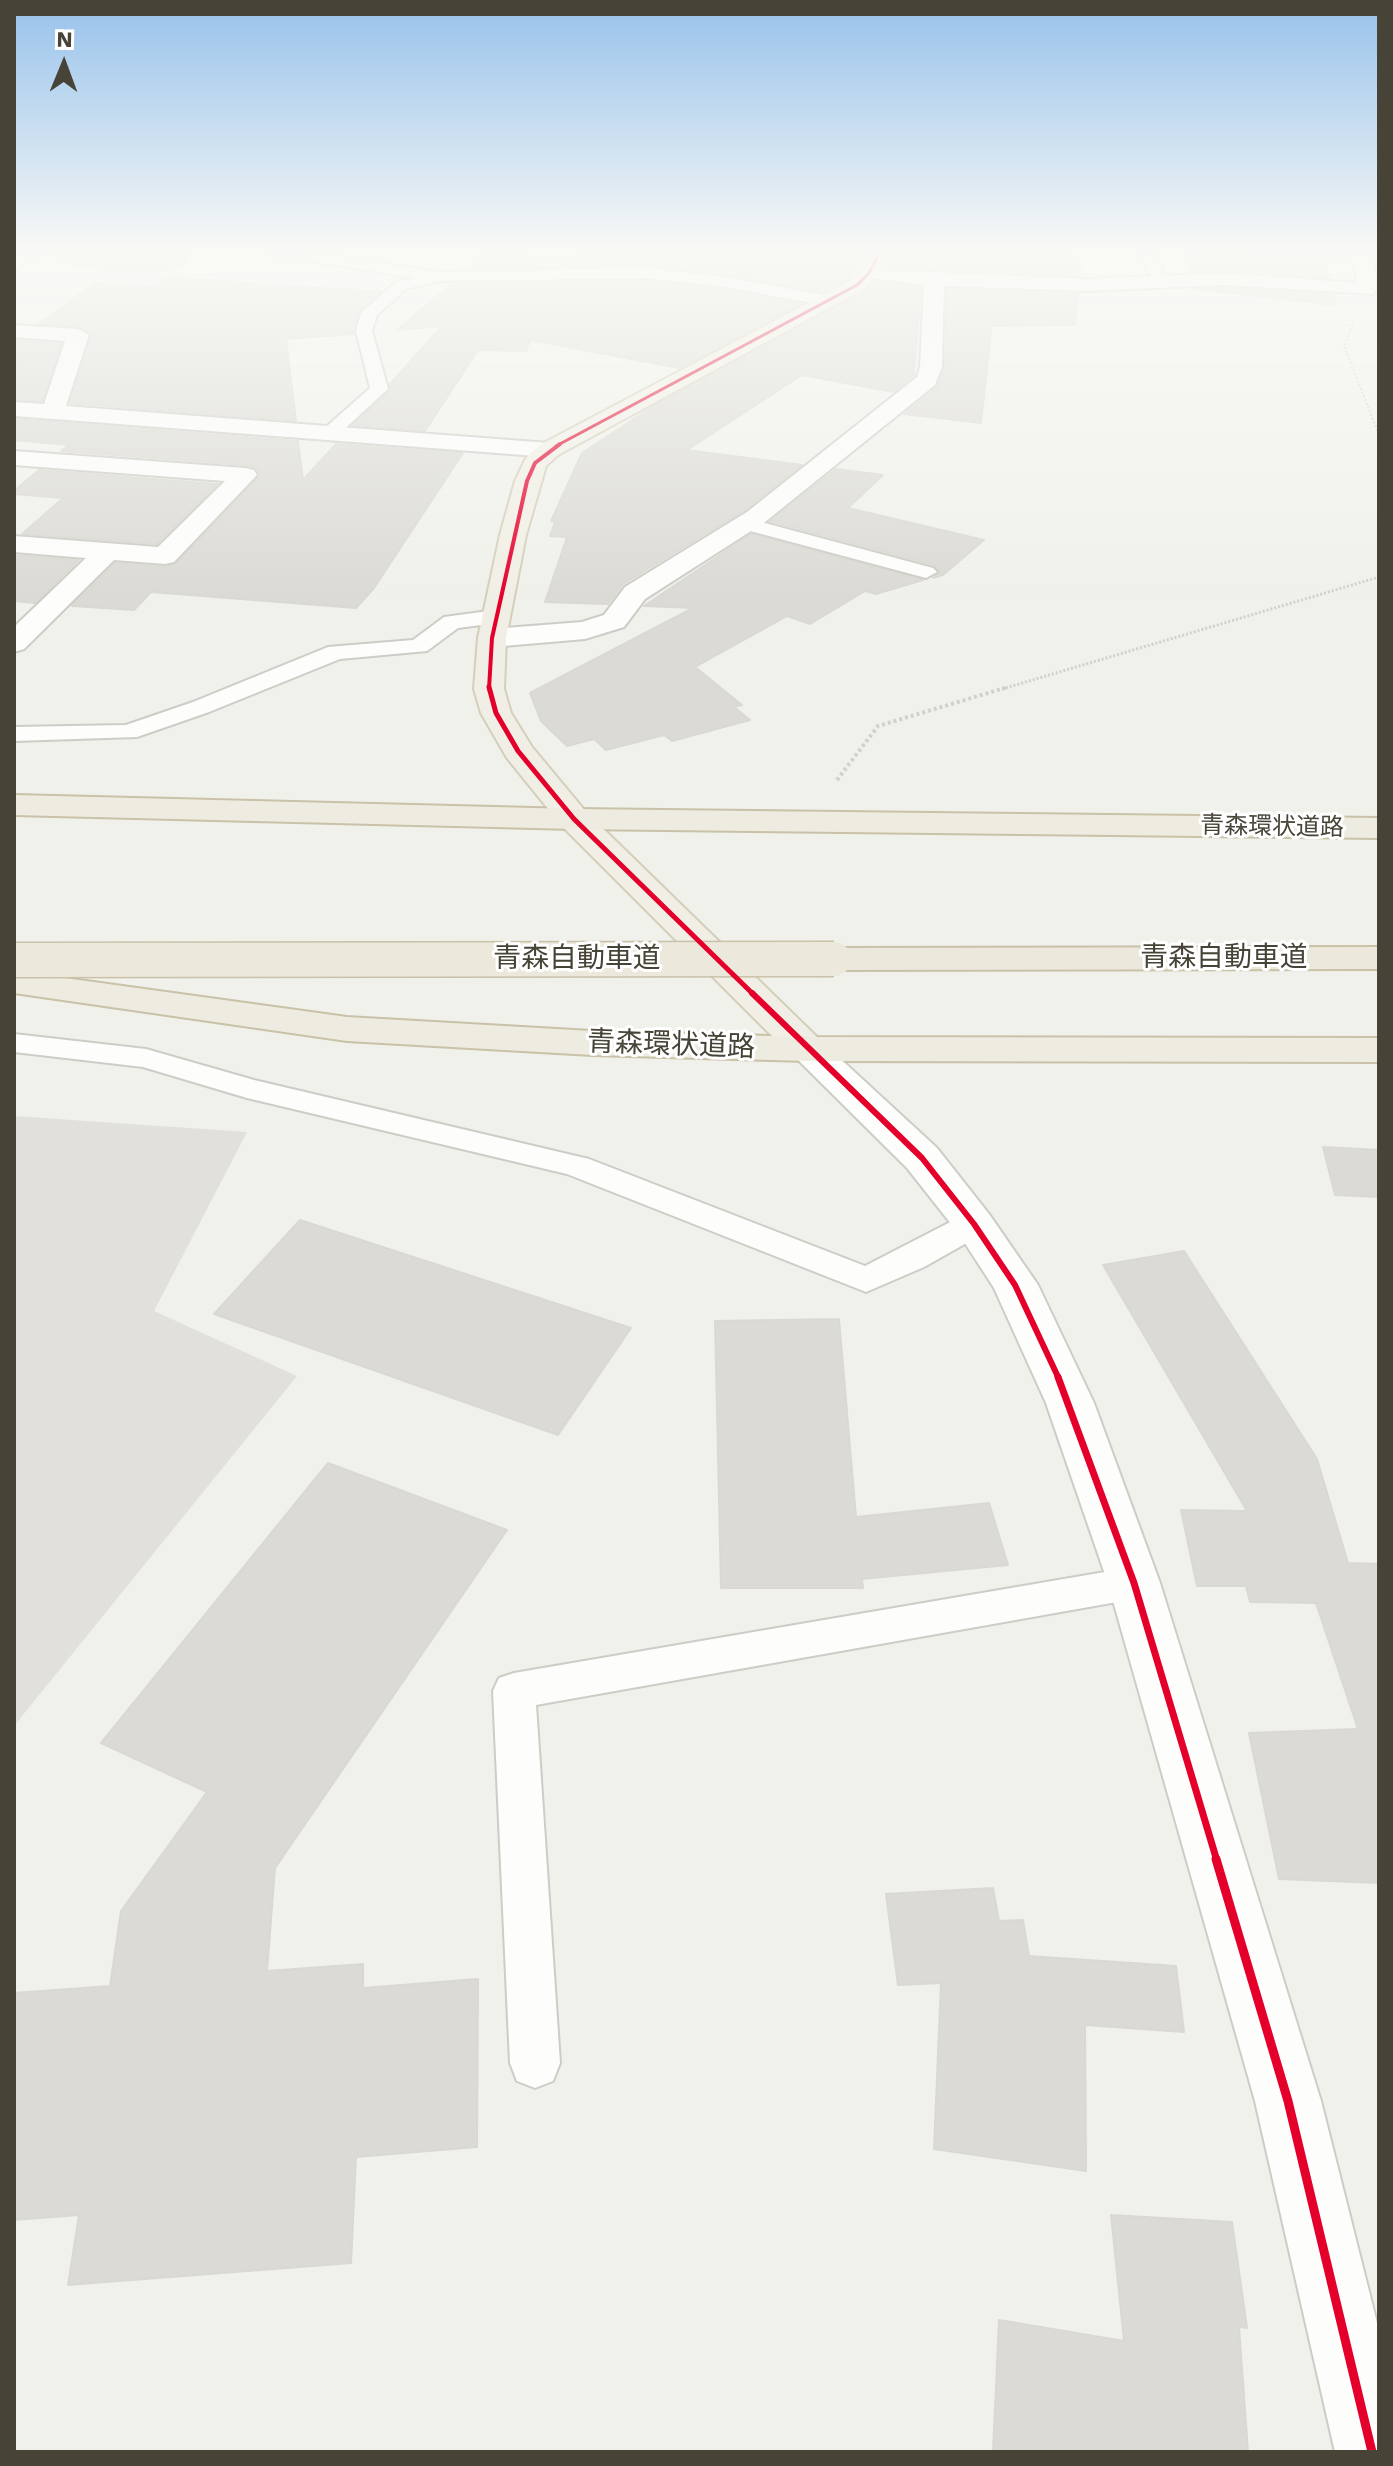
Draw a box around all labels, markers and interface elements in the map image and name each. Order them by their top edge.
north arrow [24,24,104,104]
text: N [56,27,73,52]
street label: 青森環状道路 [1200,811,1344,843]
street label: 青森自動車道 [1140,941,1308,975]
street label: 青森自動車道 [493,942,661,976]
street label: 青森環状道路 [586,1025,756,1065]

